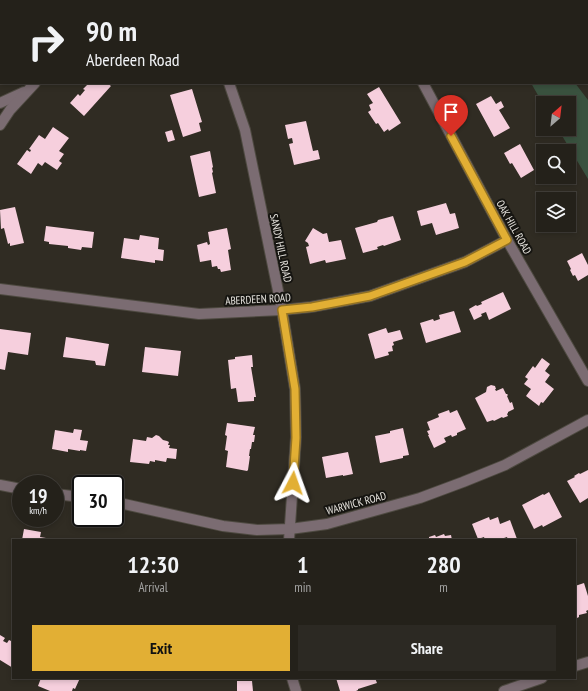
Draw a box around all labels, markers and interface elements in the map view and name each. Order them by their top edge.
text: 90 m [86,12,137,49]
icon: right [20,16,72,68]
text: Aberdeen Road [86,48,180,71]
pin [434,95,468,136]
north arrow [536,96,576,136]
map controls [536,96,576,232]
icon: arrive [440,101,462,123]
button: search [536,144,576,184]
button: layers [536,192,576,232]
street label: OAK HILL ROAD [493,197,535,257]
street label: SANDY HILL ROAD [267,212,295,284]
street label: ABERDEEN ROAD [225,290,291,308]
position arrow [272,462,314,504]
speed limit sign: 30 [72,475,124,527]
text: 19 [28,483,48,509]
street label: WARWICK ROAD [324,488,388,518]
text: km/h [29,504,47,517]
text: 12:30 [127,549,179,580]
text: 1 [297,549,308,580]
text: 280 [426,549,461,580]
text: Arrival [138,579,168,596]
text: min [294,579,311,596]
text: m [439,579,448,596]
button: Exit [32,625,290,671]
button: Share [298,625,556,671]

